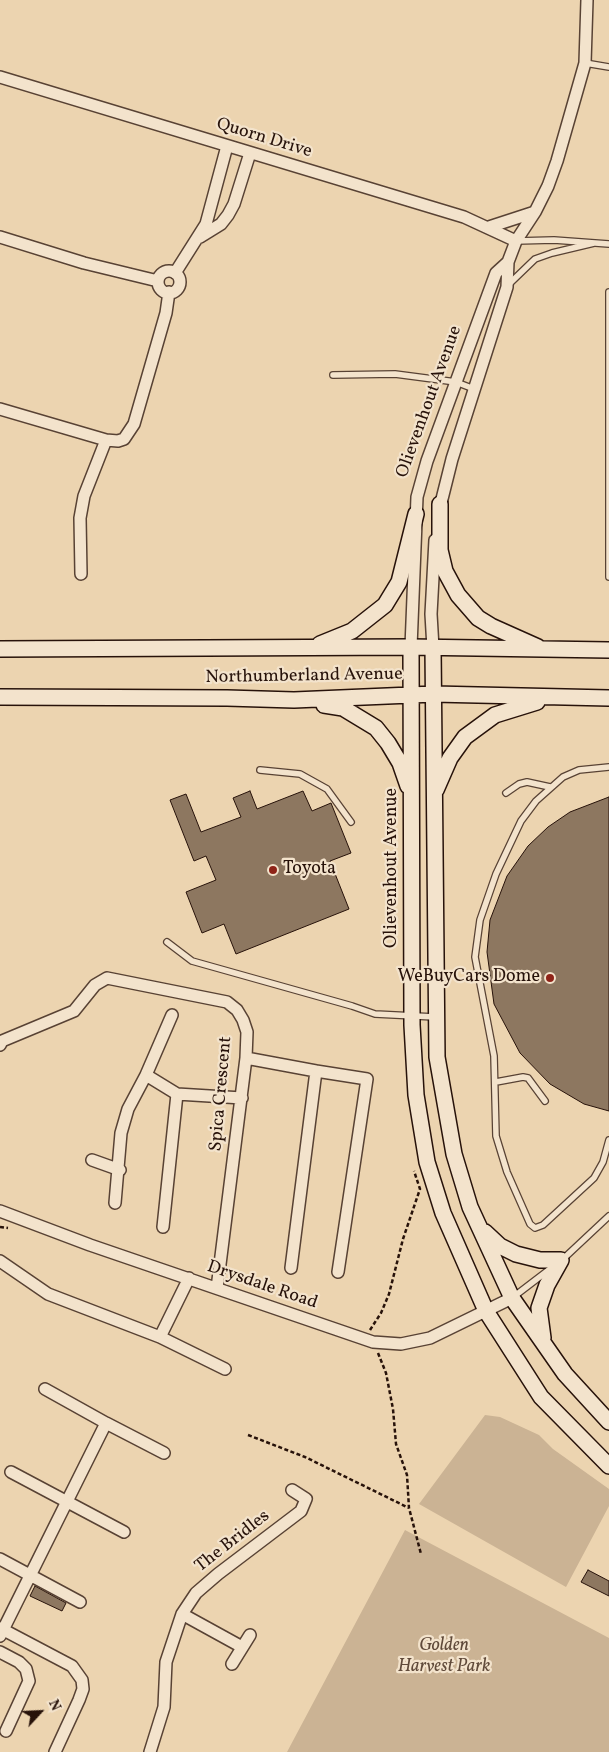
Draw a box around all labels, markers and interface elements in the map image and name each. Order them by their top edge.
street label: Quorn Drive [214,114,314,164]
street label: Olievenhout Avenue [392,323,468,481]
street label: Northumberland Avenue [205,664,403,690]
street label: Olievenhout Avenue [382,788,404,948]
place label: Toyota [283,859,336,881]
marker: Toyota [267,864,279,876]
place label: WeBuyCars Dome [398,967,540,989]
marker: WeBuyCars Dome [544,972,556,984]
street label: Spica Crescent [206,1036,238,1152]
street label: Drysdale Road [204,1257,320,1315]
street label: The Bridles [191,1506,275,1578]
park label: Golden Harvest Park [398,1636,490,1678]
north arrow [15,1687,65,1737]
text: N [43,1697,65,1714]

